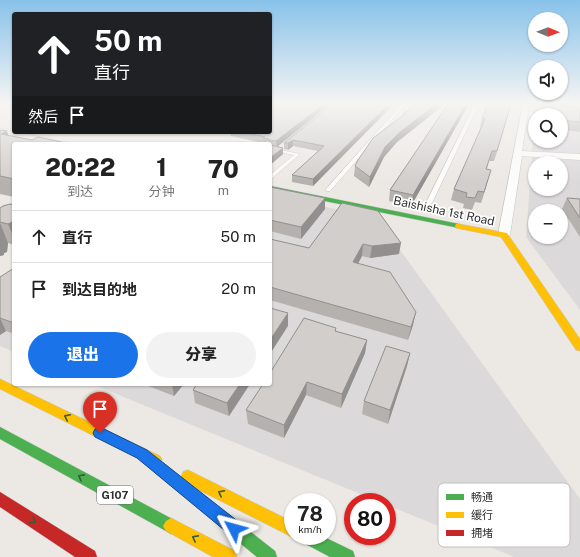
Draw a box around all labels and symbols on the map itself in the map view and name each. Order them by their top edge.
north arrow [528,12,568,52]
street label: Baishisha 1st Road [392,193,496,229]
pin [83,392,117,433]
one-way arrow [63,414,71,422]
one-way arrow [78,474,85,481]
legend [438,483,570,547]
road number: G107 [97,486,133,504]
one-way arrow [217,491,225,498]
text: 畅通 [471,491,493,503]
speed limit sign: 80 [344,493,396,545]
position arrow [213,508,255,550]
text: 缓行 [471,509,493,521]
one-way arrow [29,516,36,523]
text: 拥堵 [471,527,493,539]
one-way arrow [192,536,199,543]

